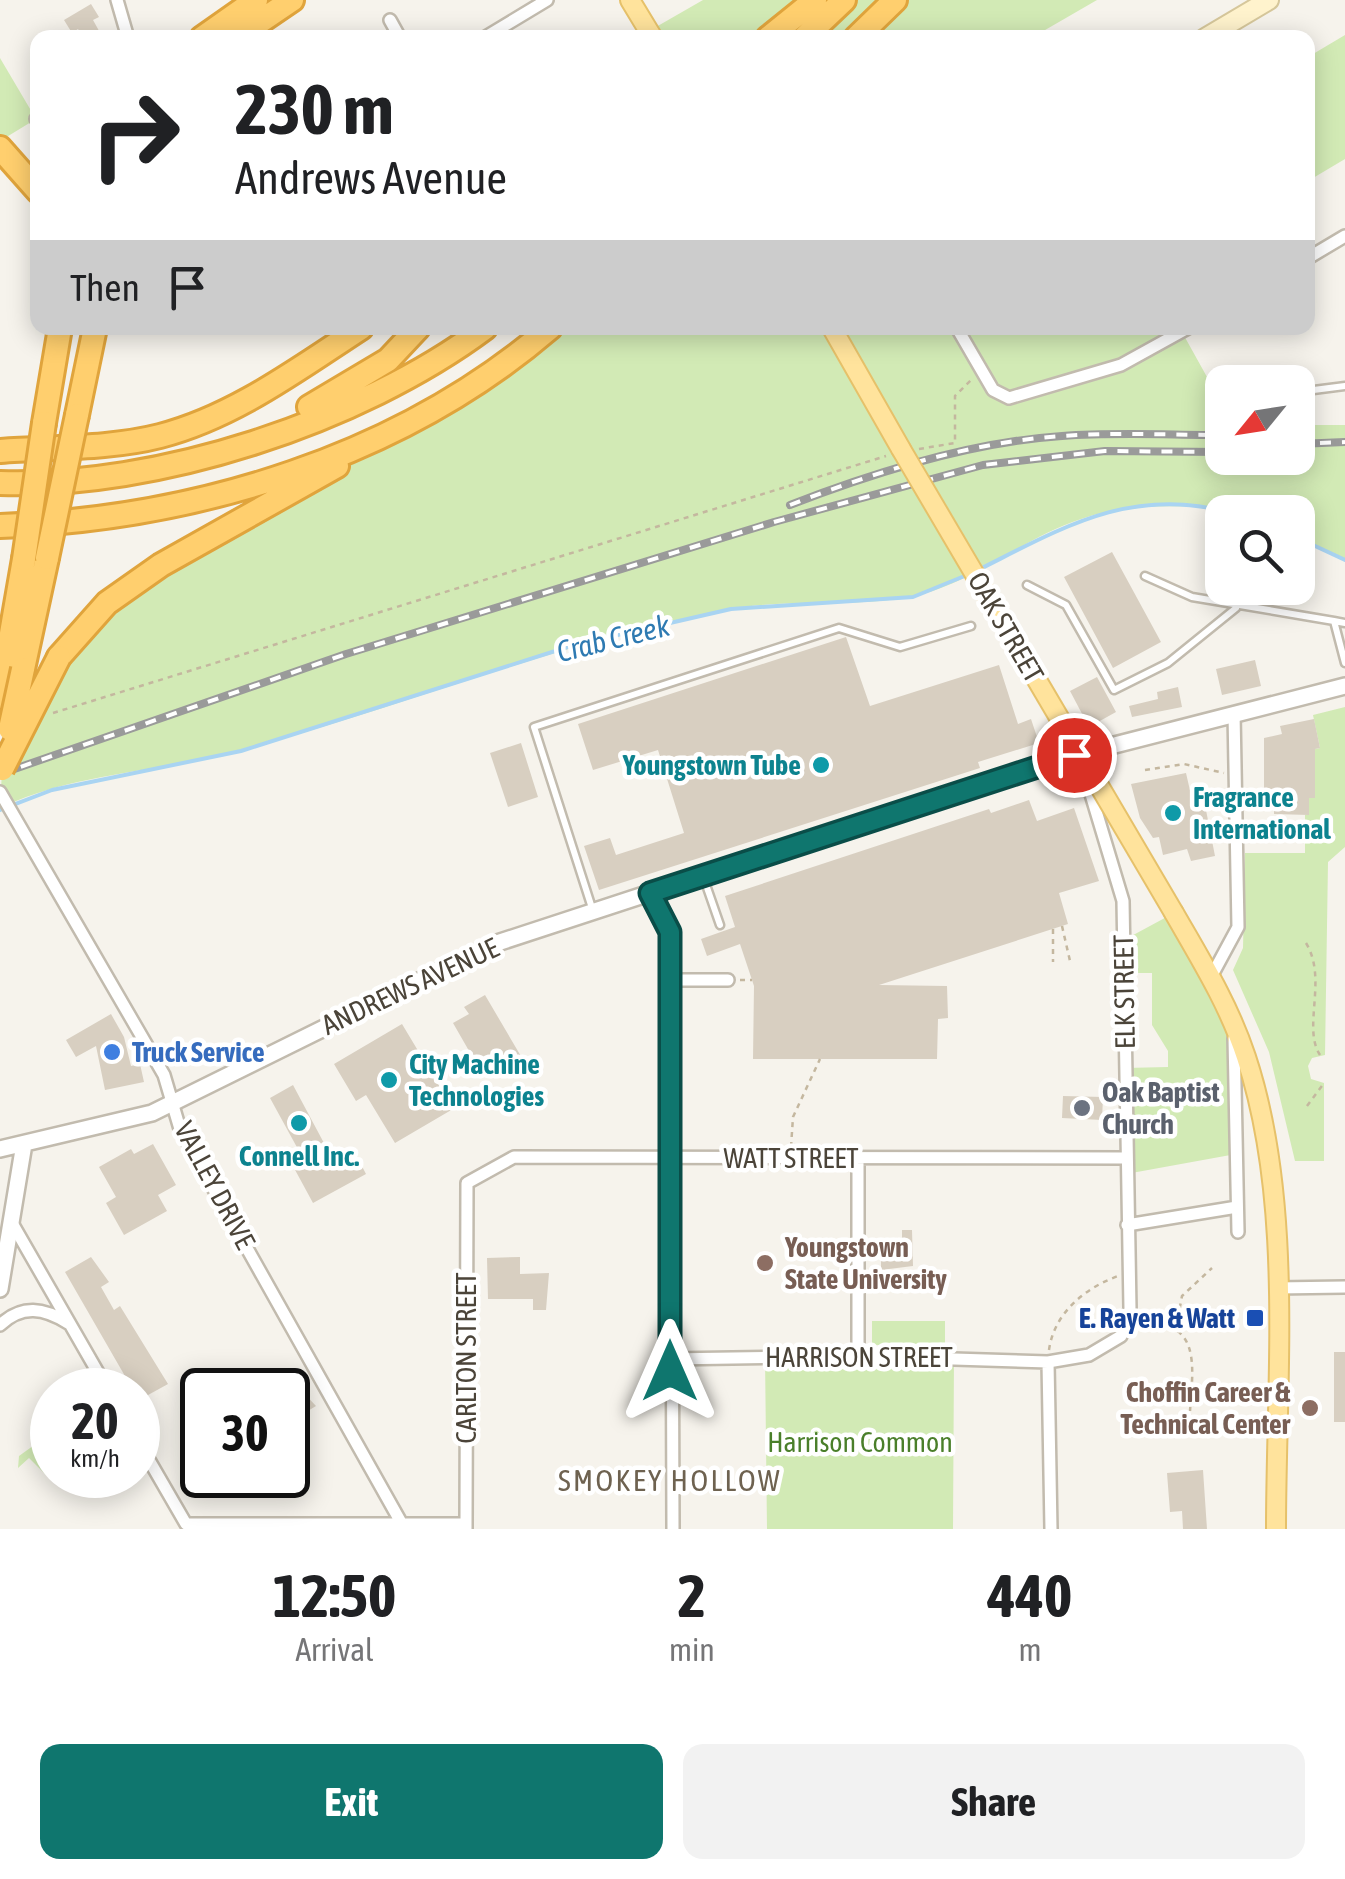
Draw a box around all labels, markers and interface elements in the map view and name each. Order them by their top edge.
text: 230 m [235,69,394,149]
icon: right [70,70,200,200]
text: Andrews Avenue [235,152,507,204]
icon: arrive [160,260,215,315]
text: Then [70,266,140,309]
north arrow [1205,365,1315,475]
map controls [1205,365,1315,605]
button: search [1205,495,1315,605]
street label: OAK STREET [962,566,1050,688]
water label: Crab Creek [553,607,674,668]
pin [1032,713,1117,798]
icon: arrive [1047,728,1102,783]
place label: Youngstown Tube [622,749,801,781]
marker: Youngstown Tube [810,754,832,776]
place label: Fragrance International [1193,781,1331,845]
marker: Fragrance International [1162,802,1184,824]
street label: ANDREWS AVENUE [316,931,504,1041]
street label: ELK STREET [1107,934,1141,1050]
place label: Truck Service [132,1036,265,1068]
marker: Truck Service [101,1041,123,1063]
place label: City Machine Technologies [409,1048,544,1112]
marker: City Machine Technologies [378,1069,400,1091]
place label: Oak Baptist Church [1102,1076,1220,1140]
marker: Oak Baptist Church [1071,1097,1093,1119]
marker: Connell Inc. [288,1112,310,1134]
street label: VALLEY DRIVE [168,1116,262,1254]
place label: Connell Inc. [239,1140,359,1172]
street label: WATT STREET [724,1142,858,1174]
place label: Youngstown State University [784,1231,947,1295]
marker: Youngstown State University [754,1252,776,1274]
street label: CARLTON STREET [450,1272,482,1444]
place label: E. Rayen & Watt [1079,1302,1235,1334]
marker: E. Rayen & Watt [1244,1307,1266,1329]
position arrow [618,1319,722,1423]
street label: HARRISON STREET [765,1341,953,1373]
speed limit sign: 30 [180,1368,310,1498]
place label: Choffin Career & Technical Center [1121,1376,1291,1440]
text: 20 [71,1392,118,1450]
marker: Choffin Career & Technical Center [1299,1397,1321,1419]
park label: Harrison Common [767,1426,953,1458]
text: km/h [70,1444,120,1472]
district label: SMOKEY HOLLOW [558,1463,782,1497]
text: 12:50 [273,1561,396,1630]
text: 2 [678,1561,706,1630]
text: 440 [988,1561,1072,1630]
text: Arrival [295,1631,374,1668]
text: min [669,1631,715,1668]
text: m [1018,1631,1041,1668]
button: Exit [40,1744,663,1859]
button: Share [683,1744,1305,1859]

